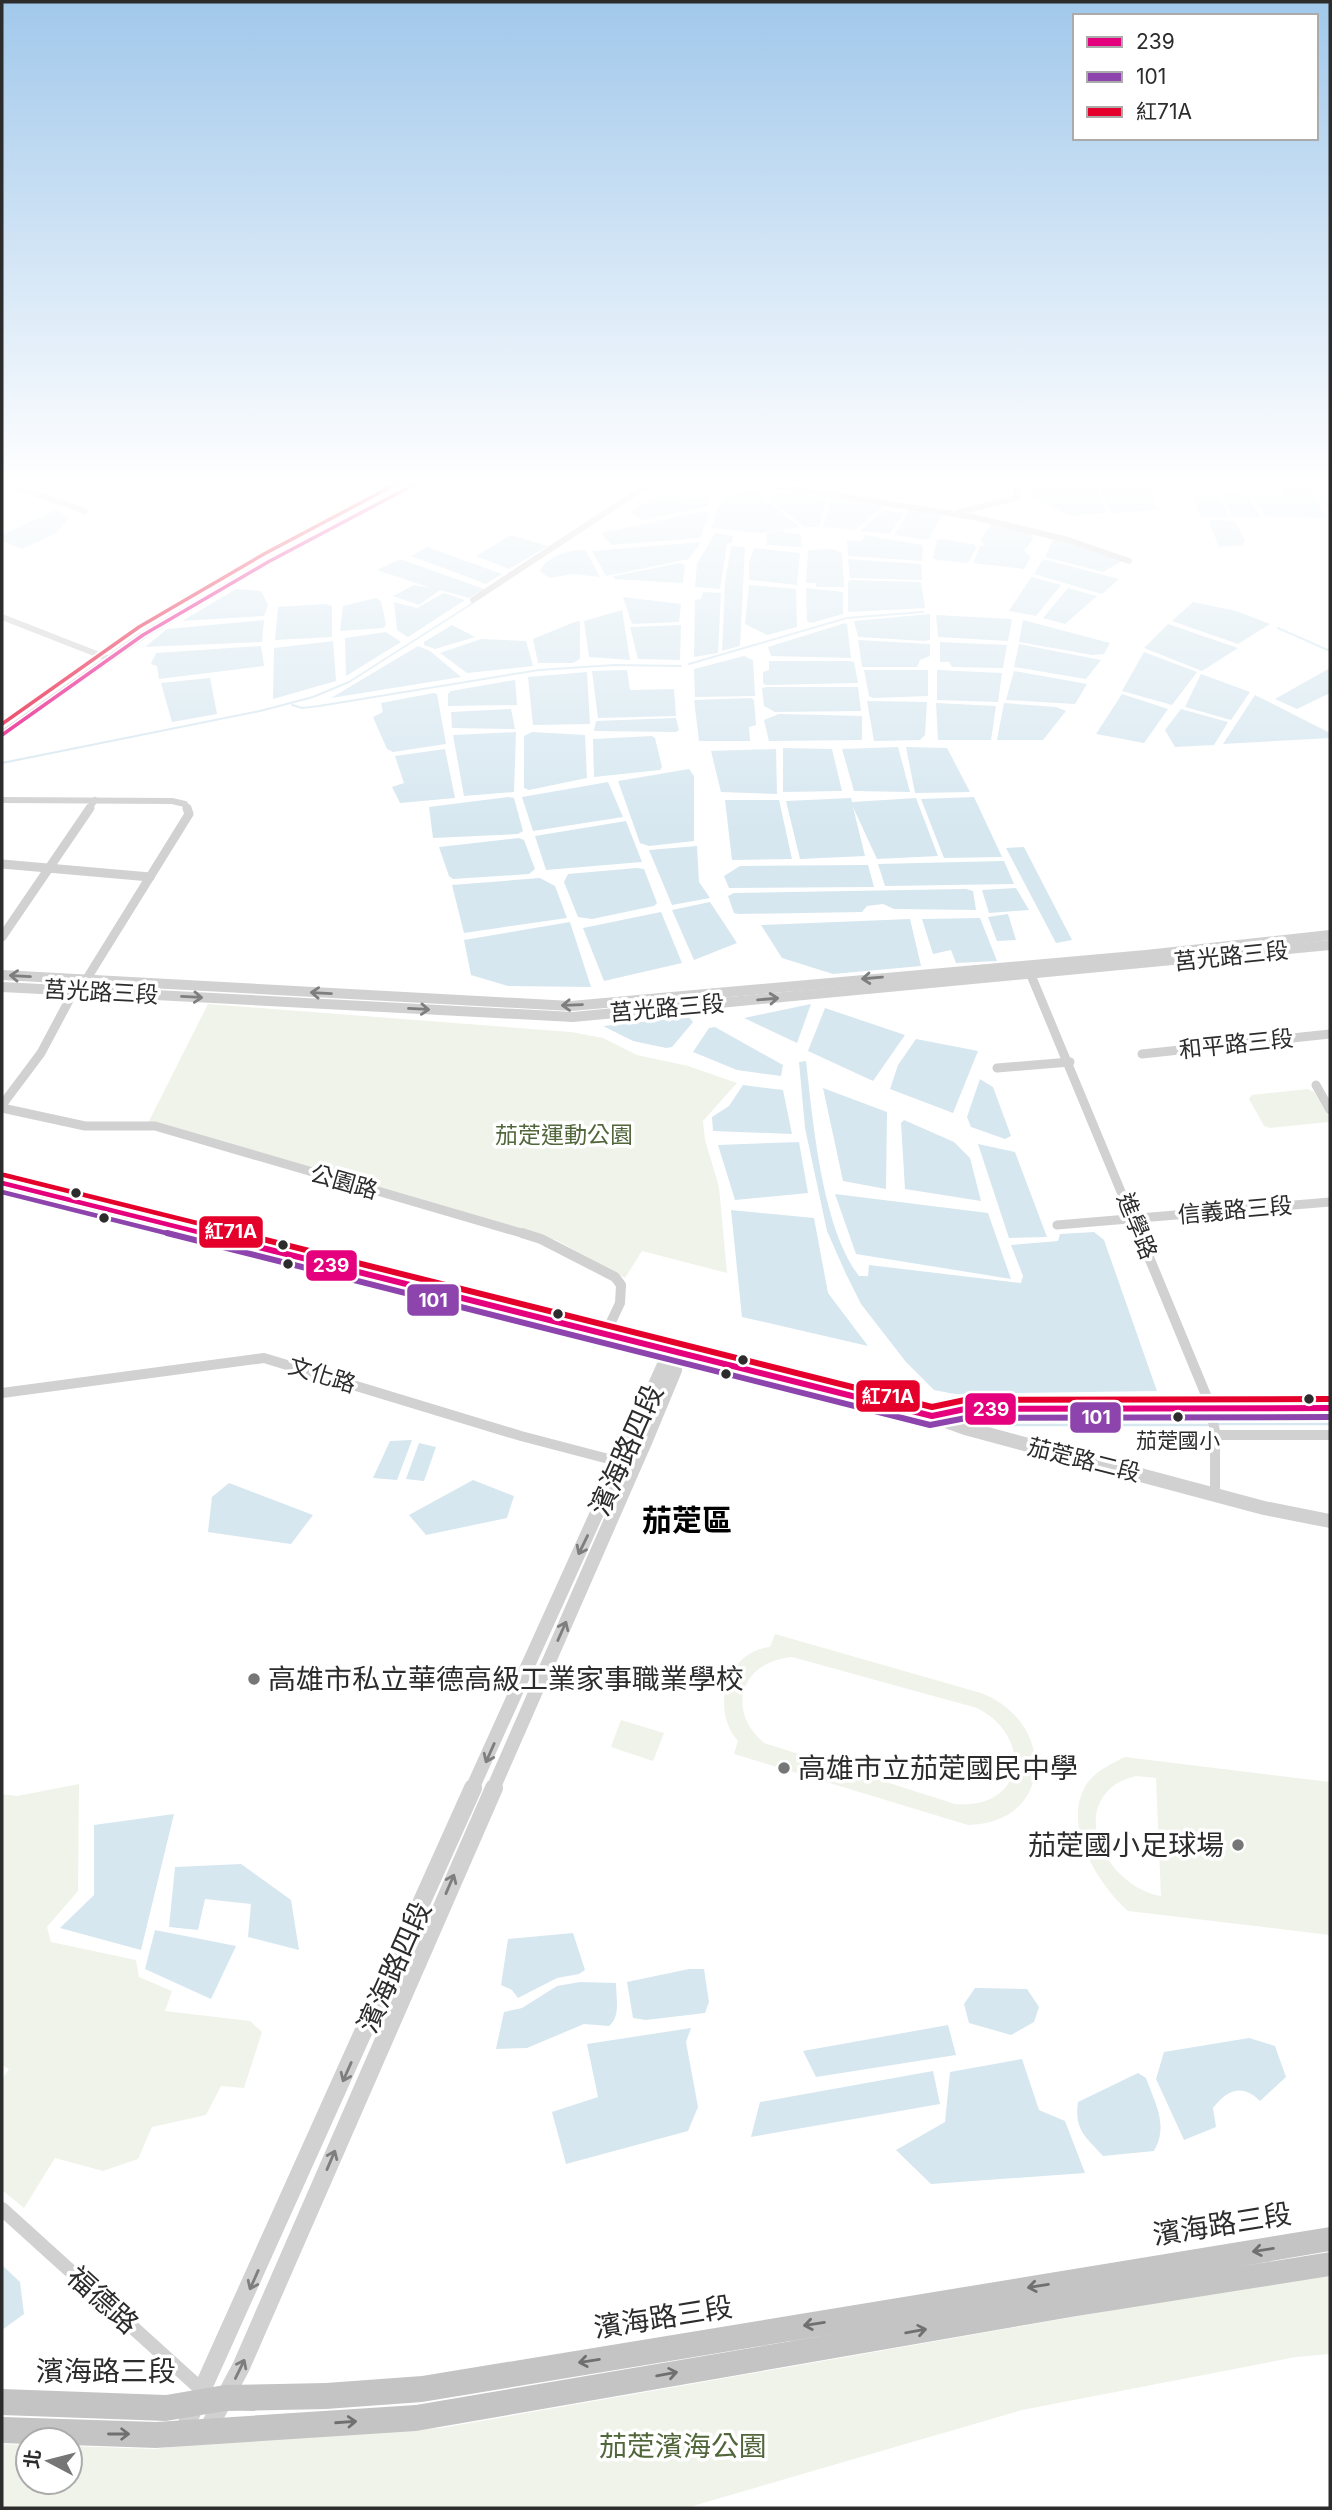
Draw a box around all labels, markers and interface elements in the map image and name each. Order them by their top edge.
legend [1073,14,1318,140]
text: 239 [1136,29,1175,54]
text: 101 [1136,64,1166,89]
text: 紅71A [1136,99,1192,124]
street label: 莒光路三段 [1172,936,1290,976]
one-way arrow [9,969,32,982]
one-way arrow [861,972,884,985]
street label: 莒光路三段 [43,975,159,1009]
one-way arrow [309,986,332,999]
street label: 莒光路三段 [608,989,726,1027]
one-way arrow [180,991,203,1004]
one-way arrow [757,992,779,1005]
one-way arrow [561,999,584,1012]
one-way arrow [408,1003,430,1016]
street label: 和平路三段 [1177,1024,1295,1064]
park label: 茄萣運動公園 [495,1121,633,1149]
street label: 公園路 [307,1159,381,1205]
unlabelled marker [69,1186,83,1200]
street label: 進學路 [1111,1189,1163,1263]
street label: 信義路三段 [1176,1191,1294,1229]
unlabelled marker [97,1211,111,1225]
line badge: 紅71A [198,1215,264,1249]
text: 紅71A [205,1220,257,1243]
unlabelled marker [276,1238,290,1252]
line badge: 239 [305,1249,358,1282]
text: 239 [313,1254,349,1277]
unlabelled marker [281,1257,295,1271]
line badge: 101 [406,1283,460,1317]
text: 101 [418,1289,448,1312]
unlabelled marker [551,1307,565,1321]
street label: 文化路 [285,1352,359,1398]
unlabelled marker [736,1353,750,1367]
unlabelled marker [719,1367,733,1381]
street label: 濱海路四段 [582,1379,670,1521]
line badge: 紅71A [855,1379,921,1413]
text: 紅71A [862,1385,914,1408]
line badge: 239 [964,1392,1017,1426]
unlabelled marker [1302,1392,1316,1406]
text: 239 [973,1398,1009,1421]
line badge: 101 [1069,1401,1122,1434]
text: 101 [1081,1406,1111,1429]
marker: 茄萣國小 [1171,1410,1185,1424]
place label: 茄萣國小 [1136,1428,1220,1453]
street label: 茄萣路二段 [1025,1433,1143,1487]
district label: 茄萣區 [642,1502,732,1538]
one-way arrow [575,1534,589,1555]
one-way arrow [556,1621,569,1642]
place label: 高雄市私立華德高級工業家事職業學校 [268,1662,744,1696]
marker: 高雄市私立華德高級工業家事職業學校 [246,1671,262,1687]
one-way arrow [483,1742,496,1763]
place label: 高雄市立茄萣國民中學 [798,1751,1078,1785]
marker: 高雄市立茄萣國民中學 [776,1760,792,1776]
place label: 茄萣國小足球場 [1028,1828,1224,1862]
marker: 茄萣國小足球場 [1230,1837,1246,1853]
one-way arrow [444,1873,457,1895]
street label: 濱海路四段 [350,1896,438,2038]
one-way arrow [340,2061,353,2083]
one-way arrow [325,2150,338,2171]
street label: 濱海路三段 [1150,2196,1294,2252]
one-way arrow [1252,2244,1275,2257]
street label: 福德路 [60,2259,146,2341]
one-way arrow [247,2269,260,2290]
one-way arrow [1027,2280,1050,2293]
street label: 濱海路三段 [591,2289,735,2345]
one-way arrow [803,2317,826,2331]
one-way arrow [904,2324,927,2338]
street label: 濱海路三段 [36,2354,176,2388]
one-way arrow [579,2355,601,2368]
one-way arrow [234,2359,247,2380]
one-way arrow [656,2367,678,2380]
one-way arrow [334,2416,357,2429]
north arrow [14,2426,84,2496]
one-way arrow [107,2427,130,2441]
park label: 茄萣濱海公園 [599,2429,767,2463]
text: 北 [20,2448,45,2470]

